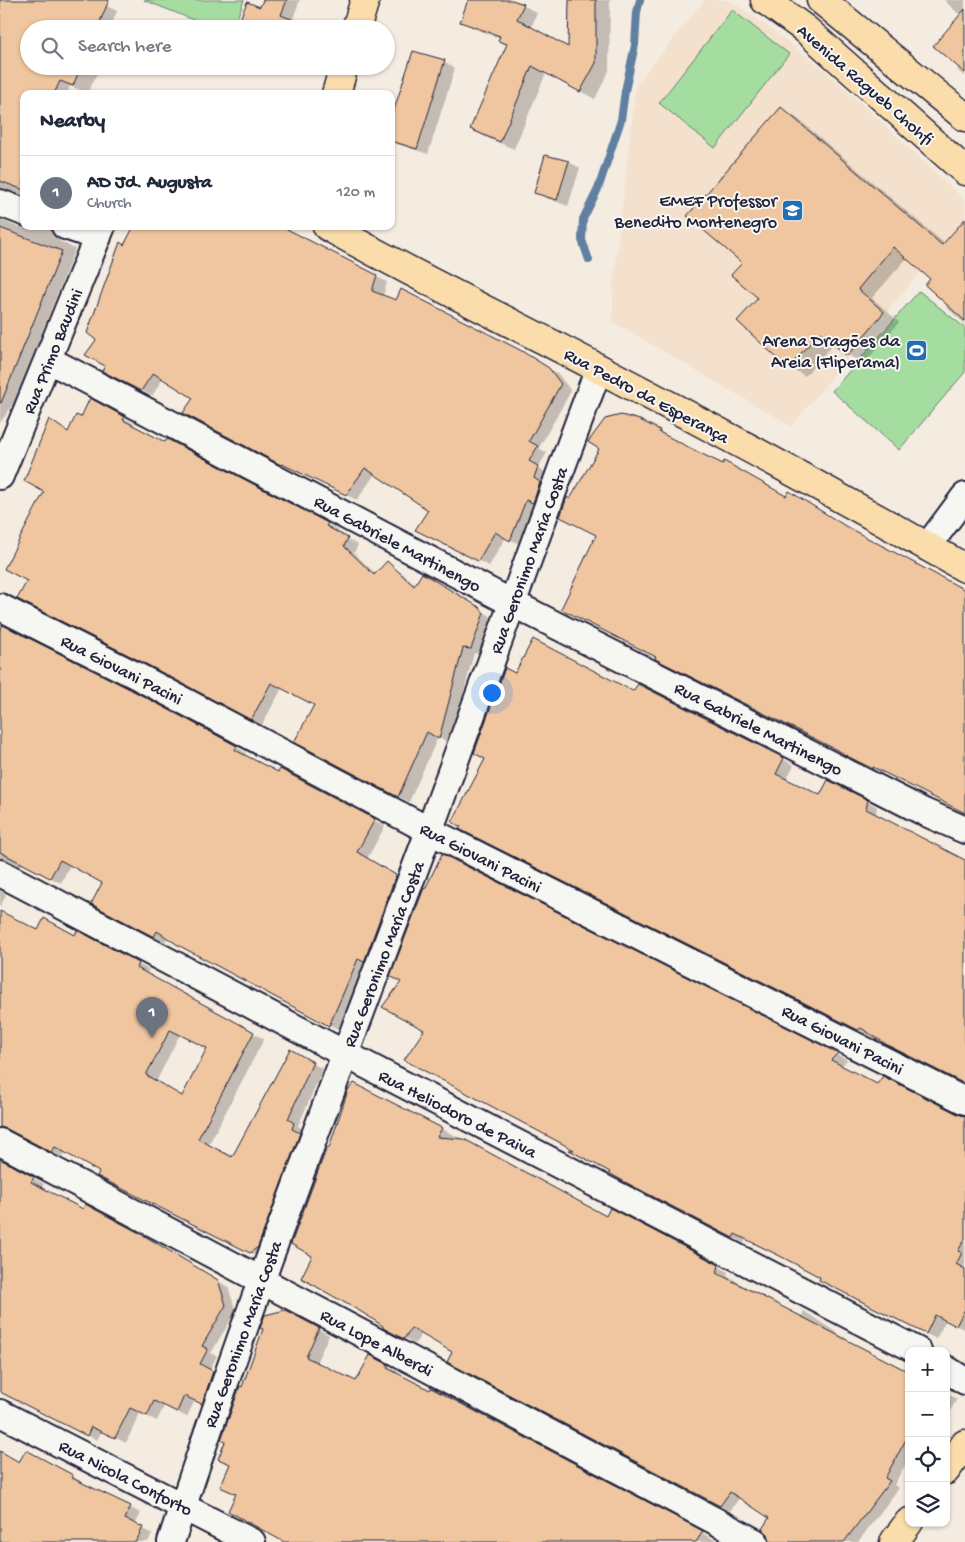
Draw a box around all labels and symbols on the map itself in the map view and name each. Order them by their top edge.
street label: Avenida Ragueb Chohfi [792,21,937,151]
place label: EMEF Professor Benedito Montenegro [613,192,779,234]
school or university icon: EMEF Professor Benedito Montenegro [781,198,805,222]
street label: Rua Primo Baudini [20,286,89,418]
place label: Arena Dragões da Areia (Fliperama) [763,332,901,374]
sports icon: Arena Dragões da Areia (Fliperama) [904,338,928,362]
street label: Rua Pedro da Esperança [560,345,733,450]
street label: Rua Geronimo Maria Costa [487,464,574,657]
street label: Rua Gabriele Martinengo [310,492,484,598]
street label: Rua Giovani Pacini [56,632,185,711]
street label: Rua Gabriele Martinengo [670,679,846,782]
your location [479,680,505,706]
street label: Rua Giovani Pacini [415,820,544,899]
street label: Rua Geronimo Maria Costa [340,858,431,1051]
pin: 1 [136,997,168,1038]
street label: Rua Giovani Pacini [777,1002,906,1081]
street label: Rua Heliodoro de Paiva [374,1066,540,1165]
street label: Rua Geronimo Maria Costa [201,1238,288,1431]
street label: Rua Lope Alberdi [316,1306,436,1383]
street label: Rua Nicola Conforto [55,1436,195,1522]

